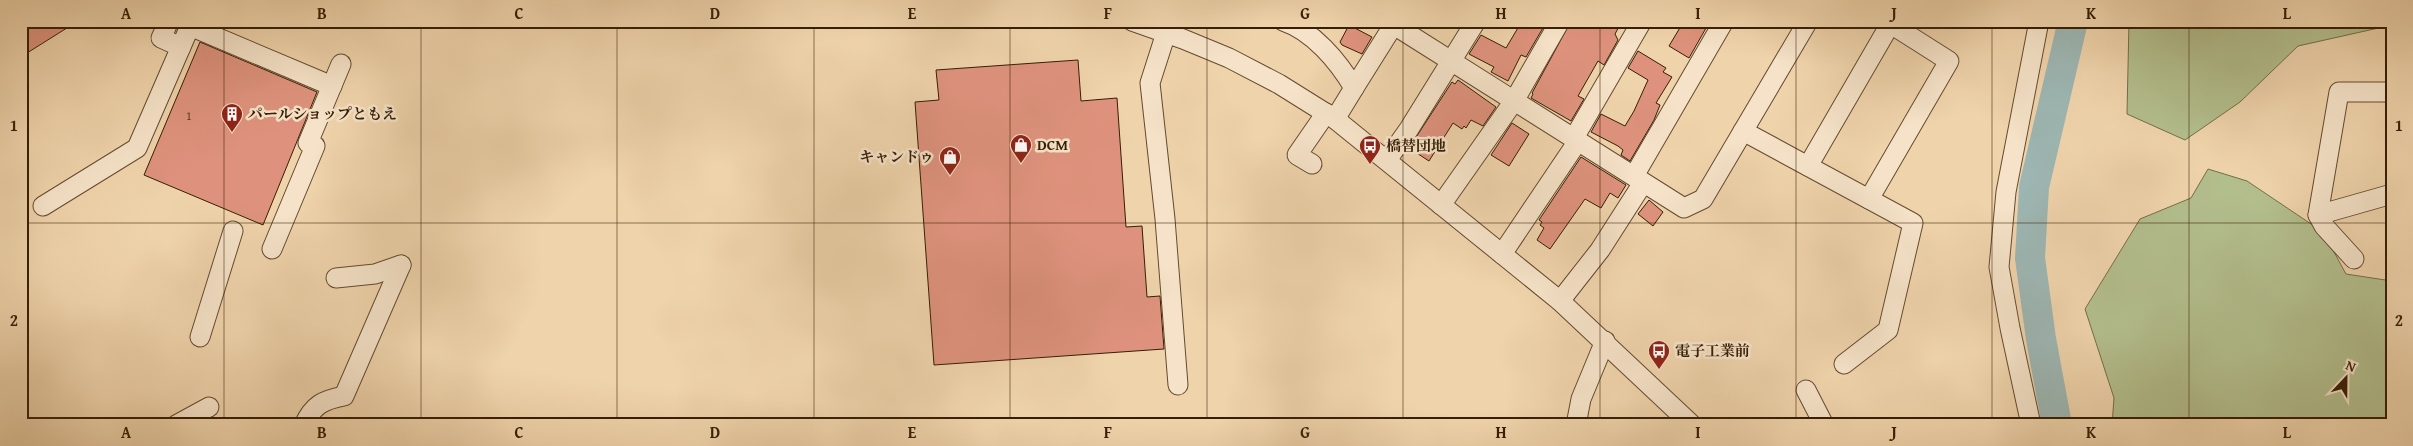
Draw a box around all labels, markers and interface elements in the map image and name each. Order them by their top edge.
text: A [121,1,132,25]
text: B [317,1,327,25]
text: C [514,1,524,25]
text: D [710,1,720,25]
text: E [908,1,917,25]
text: F [1104,1,1112,25]
text: G [1300,1,1310,25]
text: H [1495,1,1507,25]
text: I [1695,1,1701,25]
text: J [1888,1,1897,25]
text: K [2086,1,2097,25]
text: L [2283,1,2292,25]
building icon: パールショップともえ [220,102,244,133]
place label: パールショップともえ [248,103,397,124]
house number: 1 [186,107,192,124]
text: 1 [10,113,18,137]
text: 1 [2395,113,2403,137]
shop icon: DCM [1009,133,1033,164]
place label: DCM [1037,134,1068,155]
bus stop icon: 橋替団地 [1358,134,1382,165]
place label: 橋替団地 [1386,135,1446,156]
shop icon: キャンドゥ [938,145,962,176]
place label: キャンドゥ [859,146,934,167]
text: 2 [10,308,18,332]
text: 2 [2395,308,2403,332]
bus stop icon: 電子工業前 [1647,339,1671,370]
place label: 電子工業前 [1675,340,1750,361]
north arrow [2320,354,2370,404]
text: N [2343,355,2360,377]
text: A [121,420,132,444]
text: B [317,420,327,444]
text: C [514,420,524,444]
text: D [710,420,720,444]
text: E [908,420,917,444]
text: F [1104,420,1112,444]
text: G [1300,420,1310,444]
text: H [1495,420,1507,444]
text: I [1695,420,1701,444]
text: J [1888,420,1897,444]
text: K [2086,420,2097,444]
text: L [2283,420,2292,444]

